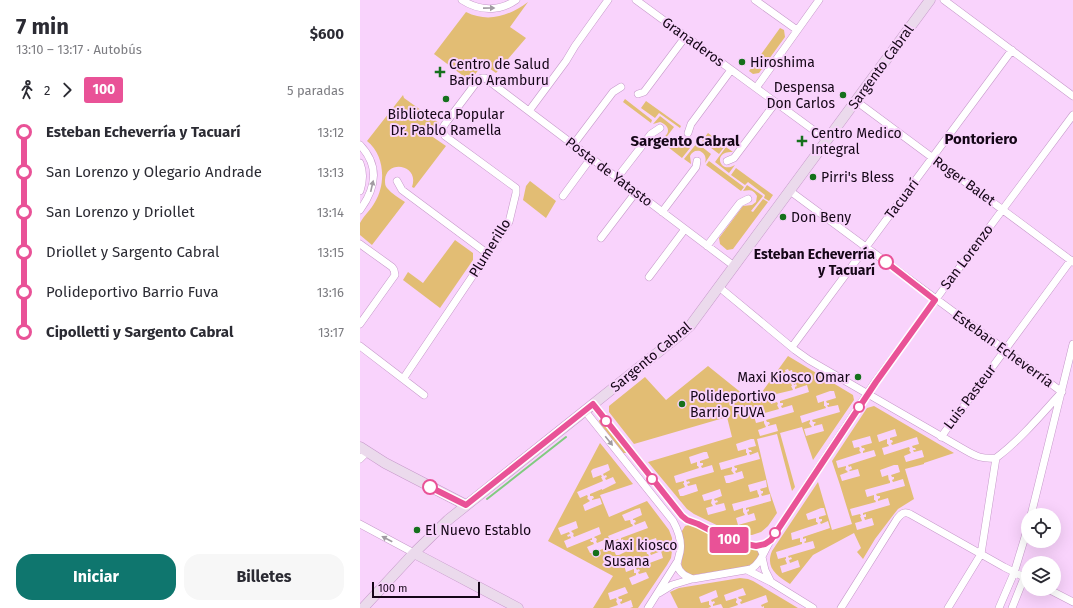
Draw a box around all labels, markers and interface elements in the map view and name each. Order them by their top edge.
one-way arrow [483,5,496,11]
text: 7 min [16,13,69,40]
street label: Granaderos [659,14,728,71]
street label: Sargento Cabral [845,21,917,113]
text: $600 [310,25,344,43]
text: 13:10 – 13:17 · Autobús [16,42,142,57]
place label: Hiroshima [750,54,815,71]
place label: Centro de Salud Bario Aramburu [449,56,550,89]
marker: Hiroshima [737,57,747,67]
marker: Centro de Salud Bario Aramburu [434,66,446,78]
icon: walk [16,79,38,101]
icon: forward [56,79,78,101]
place label: Despensa Don Carlos [766,79,835,112]
text: 100 [92,81,115,98]
text: 2 [44,83,50,98]
text: 5 paradas [287,83,344,98]
marker: Despensa Don Carlos [838,90,848,100]
marker: Biblioteca Popular Dr. Pablo Ramella [441,94,451,104]
place label: Biblioteca Popular Dr. Pablo Ramella [388,106,505,139]
text: Esteban Echeverría y Tacuarí [46,123,241,141]
text: 13:12 [317,125,344,140]
place label: Centro Medico Integral [811,125,902,158]
district label: Pontoriero [944,130,1018,148]
district label: Sargento Cabral [630,132,740,150]
street label: Posta de Yatasto [562,134,656,210]
marker: Centro Medico Integral [796,135,808,147]
street label: Roger Balet [929,153,999,210]
text: San Lorenzo y Olegario Andrade [46,163,262,181]
text: 13:13 [317,165,344,180]
place label: Pirri's Bless [821,169,895,186]
marker: Pirri's Bless [808,172,818,182]
street label: Tacuarí [881,176,923,222]
one-way arrow [369,180,375,193]
text: San Lorenzo y Driollet [46,203,195,221]
text: 13:14 [317,205,344,220]
place label: Don Beny [791,209,851,226]
marker: Don Beny [778,212,788,222]
street label: Plumerillo [465,216,515,280]
street label: San Lorenzo [937,221,997,293]
text: Driollet y Sargento Cabral [46,243,219,261]
text: 13:15 [317,245,344,260]
place label: Esteban Echeverría y Tacuarí [754,246,875,279]
marker: Esteban Echeverría y Tacuarí [878,254,894,270]
text: Polideportivo Barrio Fuva [46,283,219,301]
text: 13:16 [317,285,344,300]
street label: Esteban Echeverría [949,307,1057,391]
street label: Sargento Cabral [607,318,695,396]
text: Cipolletti y Sargento Cabral [46,323,233,341]
text: 13:17 [318,325,344,340]
street label: Luis Pasteur [940,361,1000,433]
place label: Maxi Kiosco Omar [737,369,851,386]
marker: Maxi Kiosco Omar [853,372,863,382]
place label: Polideportivo Barrio FUVA [690,388,776,421]
marker: Polideportivo Barrio FUVA [677,399,687,409]
unlabelled marker [853,401,865,413]
unlabelled marker [600,415,612,427]
one-way arrow [605,436,613,447]
unlabelled marker [646,473,658,485]
unlabelled marker [422,479,438,495]
map controls [1021,508,1061,596]
button: locate [1021,508,1061,548]
place label: El Nuevo Establo [425,522,531,539]
marker: El Nuevo Establo [412,525,422,535]
line badge: 100 [706,527,752,553]
unlabelled marker [769,527,781,539]
text: 100 [718,531,740,548]
one-way arrow [381,535,393,542]
place label: Maxi kiosco Susana [604,537,677,570]
marker: Maxi kiosco Susana [591,548,601,558]
button: Iniciar [16,554,176,600]
button: Billetes [184,554,344,600]
button: layers [1021,556,1061,596]
scale bar [372,580,480,599]
text: 100 m [378,582,407,595]

